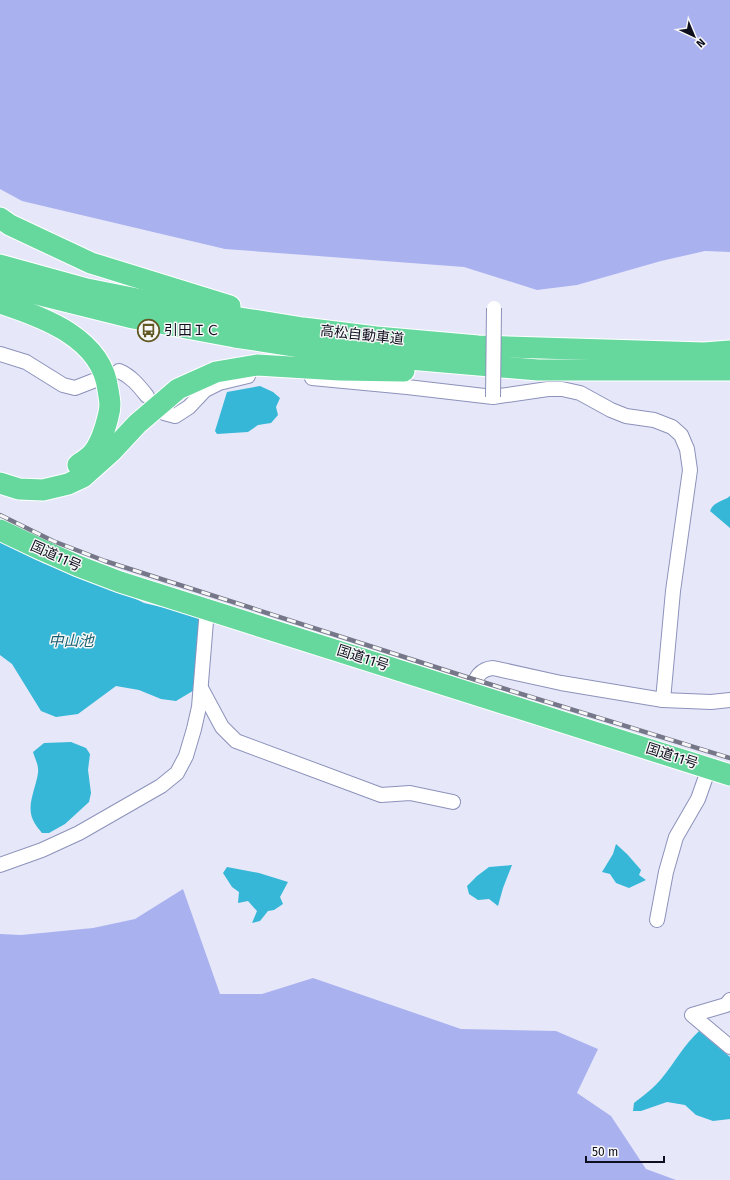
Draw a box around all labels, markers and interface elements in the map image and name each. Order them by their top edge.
north arrow [674,16,714,56]
text: N [693,36,708,50]
bus stop icon: 引田ＩＣ [136,317,162,343]
place label: 引田ＩＣ [164,322,220,339]
street label: 高松自動車道 [319,322,405,348]
street label: 国道11号 [28,537,84,575]
water label: 中山池 [48,632,95,650]
street label: 国道11号 [335,642,391,674]
street label: 国道11号 [644,740,700,772]
scale bar [586,1138,664,1164]
text: 50 m [592,1145,618,1159]

